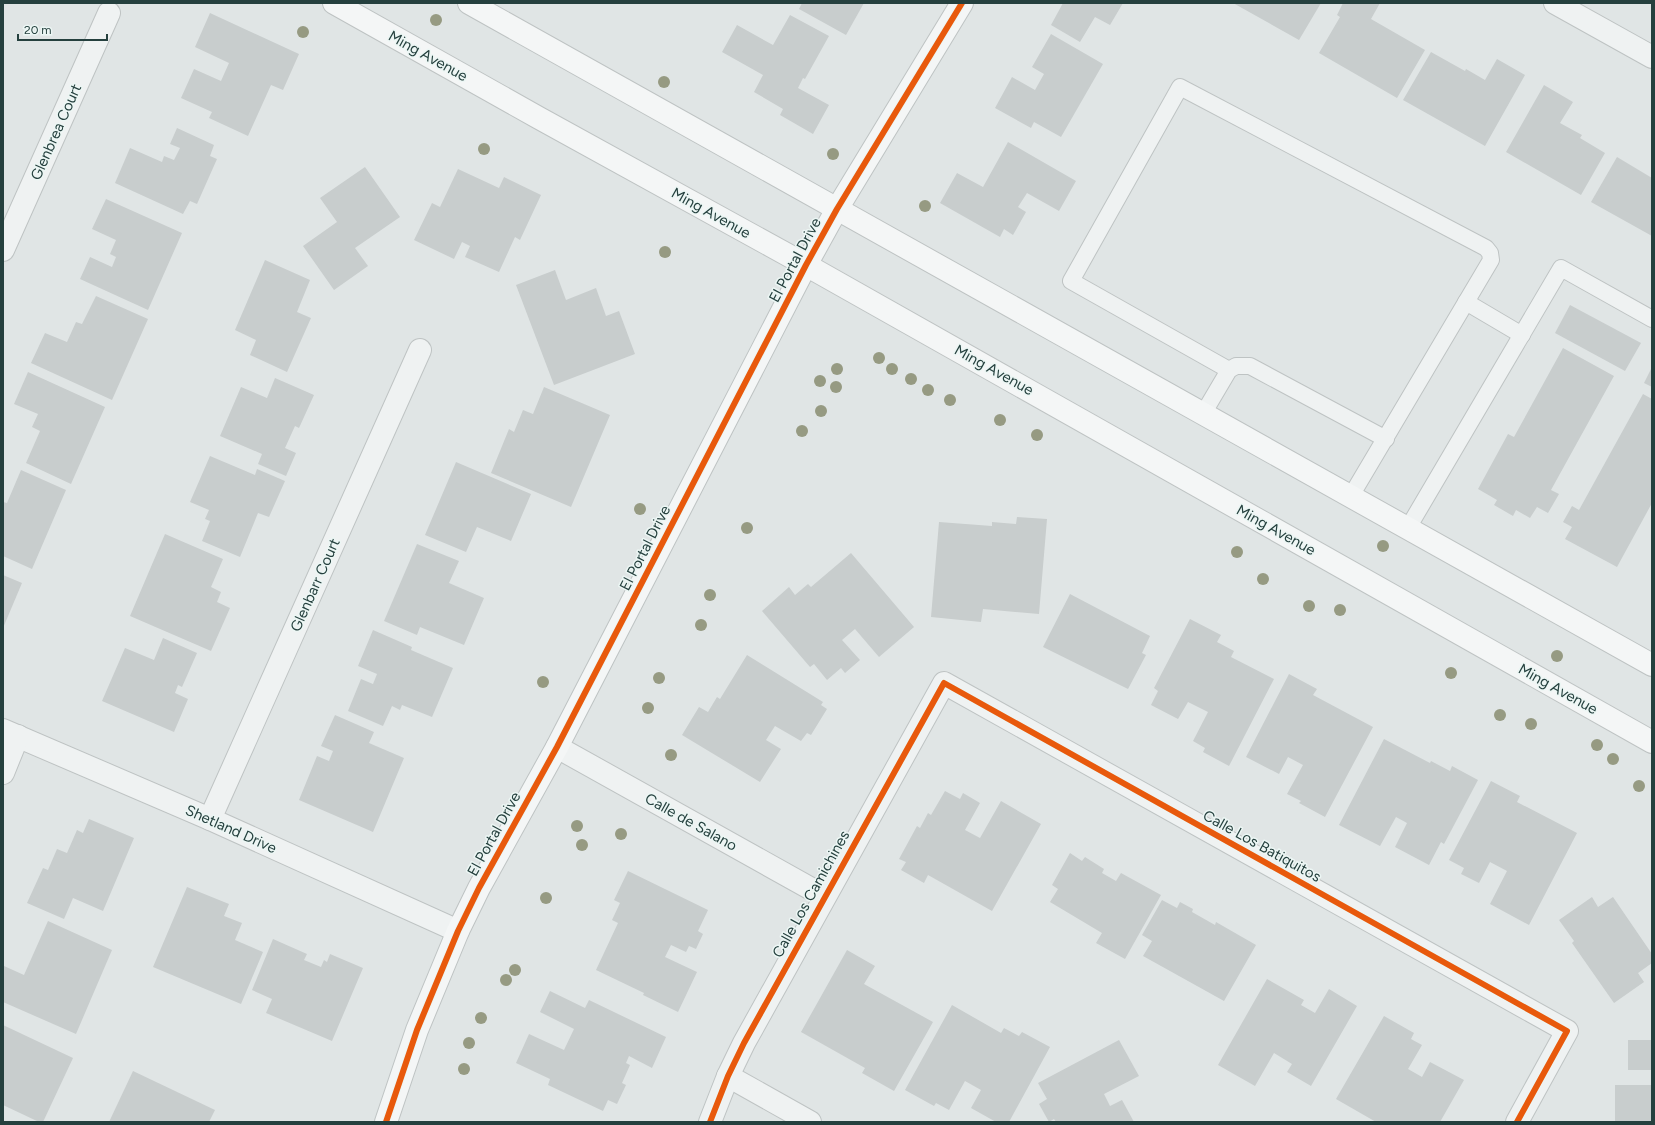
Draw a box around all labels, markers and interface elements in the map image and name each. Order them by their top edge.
scale bar [18,16,107,42]
text: 20 m [24,23,52,37]
street label: Ming Avenue [385,27,471,85]
street label: Glenbrea Court [27,81,85,183]
street label: Ming Avenue [668,184,754,242]
street label: El Portal Drive [765,215,825,305]
street label: Ming Avenue [951,341,1037,399]
street label: Ming Avenue [1233,501,1319,559]
street label: El Portal Drive [616,502,674,594]
street label: Glenbarr Court [286,535,344,634]
street label: Ming Avenue [1515,660,1601,718]
street label: El Portal Drive [464,789,524,879]
street label: Calle de Salano [642,789,740,855]
street label: Shetland Drive [183,801,279,857]
street label: Calle Los Batiquitos [1200,806,1324,886]
street label: Calle Los Camichines [769,827,853,961]

